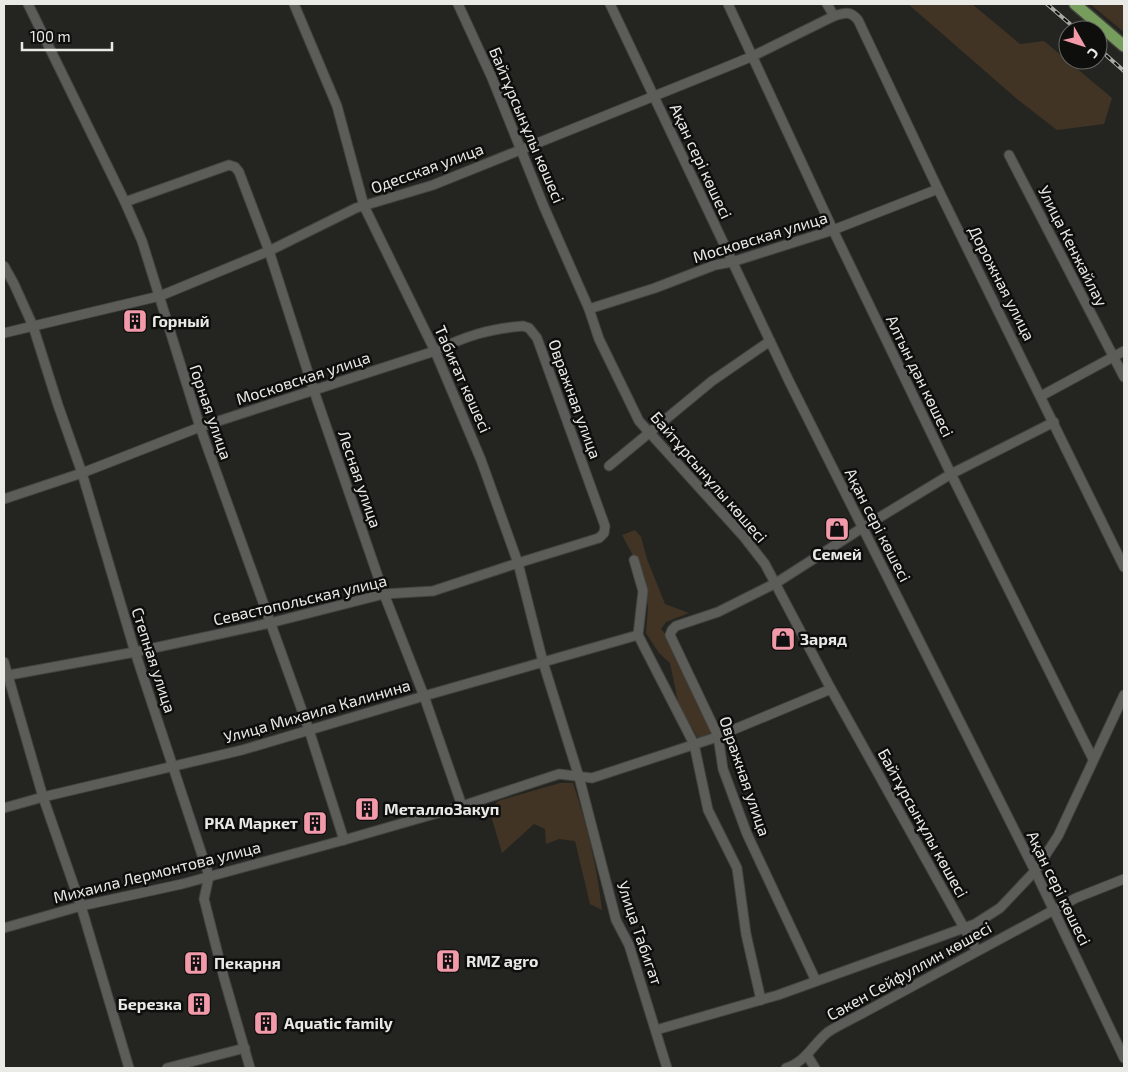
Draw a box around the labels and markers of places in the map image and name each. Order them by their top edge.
building icon: Горный [122,308,148,334]
place label: Горный [152,311,209,330]
shop icon: Семей [824,516,850,542]
place label: Семей [812,544,862,563]
shop icon: Заряд [770,626,796,652]
place label: Заряд [800,629,847,648]
building icon: МеталлоЗакуп [354,796,380,822]
place label: МеталлоЗакуп [384,799,499,818]
building icon: РКА Маркет [302,810,328,836]
place label: РКА Маркет [204,813,298,832]
building icon: RMZ agro [435,948,461,974]
building icon: Пекарня [183,950,209,976]
place label: RMZ agro [466,951,538,970]
place label: Пекарня [214,953,281,972]
building icon: Березка [186,991,212,1017]
place label: Березка [118,994,182,1013]
building icon: Aquatic family [253,1010,279,1036]
place label: Aquatic family [284,1013,393,1033]

